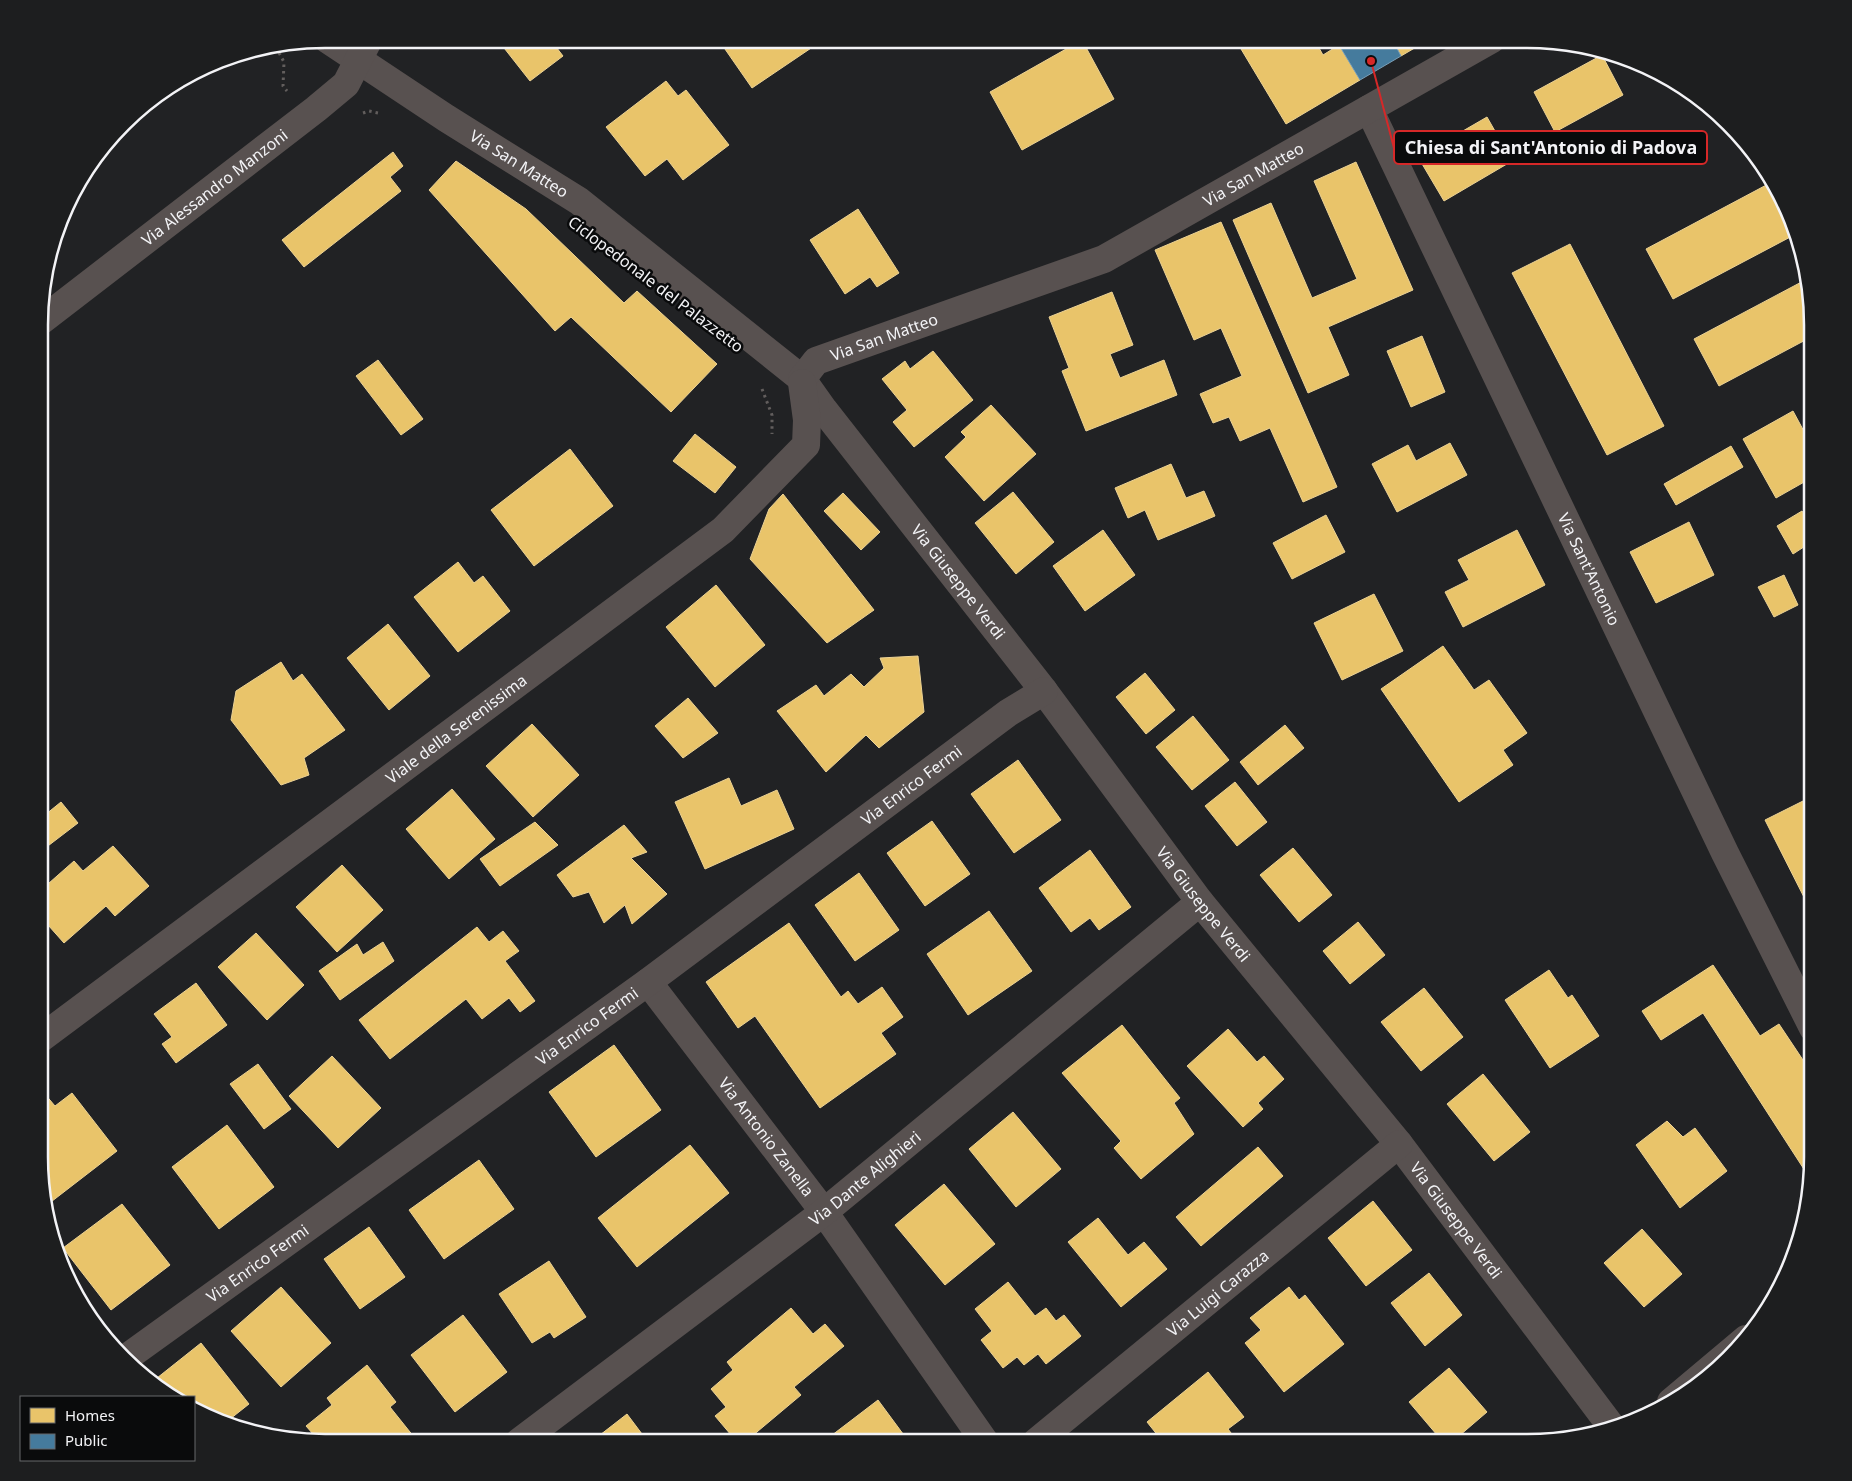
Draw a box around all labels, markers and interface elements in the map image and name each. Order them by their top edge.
street label: Via Alessandro Manzoni [137,124,292,251]
street label: Via San Matteo [466,124,573,203]
callout: Chiesa di Sant'Antonio di Padova [1394,131,1707,164]
text: Chiesa di Sant'Antonio di Padova [1405,135,1697,159]
street label: Via San Matteo [1199,137,1308,212]
street label: Ciclopedonale del Palazzetto [564,211,748,357]
street label: Via San Matteo [827,308,941,366]
street label: Via Sant'Antonio [1553,509,1625,629]
street label: Via Giuseppe Verdi [906,519,1010,644]
street label: Viale della Serenissima [381,669,531,789]
street label: Via Enrico Fermi [856,740,966,830]
street label: Via Giuseppe Verdi [1152,842,1256,966]
street label: Via Enrico Fermi [531,982,642,1070]
street label: Via Antonio Zanella [714,1073,819,1201]
street label: Via Dante Alighieri [804,1126,925,1231]
street label: Via Giuseppe Verdi [1405,1157,1507,1283]
street label: Via Enrico Fermi [202,1219,313,1308]
street label: Via Luigi Carazza [1162,1244,1273,1341]
legend [20,1396,195,1461]
text: Homes [65,1405,115,1425]
text: Public [65,1430,108,1450]

